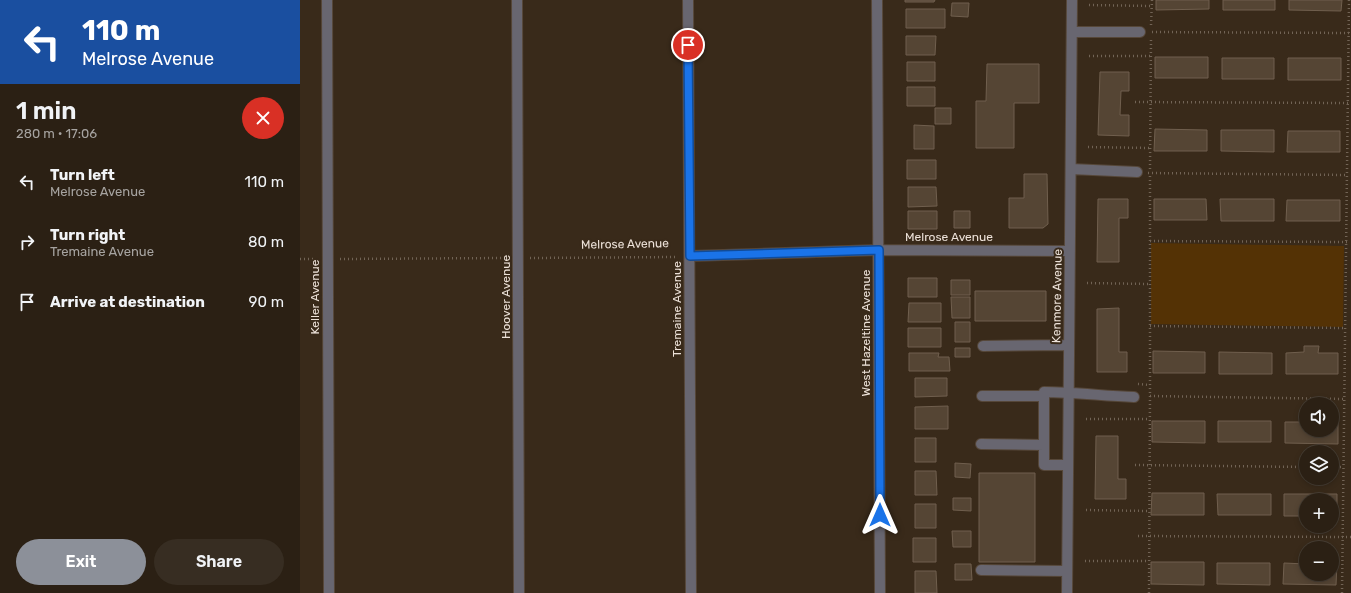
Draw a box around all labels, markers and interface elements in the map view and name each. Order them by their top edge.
text: 110 m [82,14,160,47]
icon: left [16,16,68,68]
pin [671,28,705,62]
icon: arrive [677,34,699,56]
text: Melrose Avenue [82,48,214,70]
text: 1 min [16,97,76,125]
button: close [242,97,284,139]
text: 280 m · 17:06 [16,126,97,141]
text: Turn left [50,166,115,184]
icon: left [16,171,38,193]
text: 110 m [245,173,284,191]
text: Melrose Avenue [50,184,145,199]
text: Turn right [50,226,125,244]
street label: Melrose Avenue [905,230,993,244]
icon: right [16,231,38,253]
text: 80 m [248,233,284,251]
street label: Melrose Avenue [581,236,669,252]
text: Tremaine Avenue [50,244,154,259]
street label: Kenmore Avenue [1049,249,1065,343]
street label: Hoover Avenue [499,255,513,339]
street label: Keller Avenue [308,259,322,335]
street label: Tremaine Avenue [670,261,684,357]
street label: West Hazeltine Avenue [859,269,873,396]
icon: arrive [16,291,38,313]
text: Arrive at destination [50,293,205,311]
text: 90 m [249,293,284,311]
map controls [1299,397,1339,581]
button: sound [1299,397,1339,437]
button: layers [1299,445,1339,485]
button: + [1299,493,1339,533]
position arrow [859,494,901,536]
button: Exit [16,539,146,585]
button: Share [154,539,284,585]
button: − [1299,541,1339,581]

